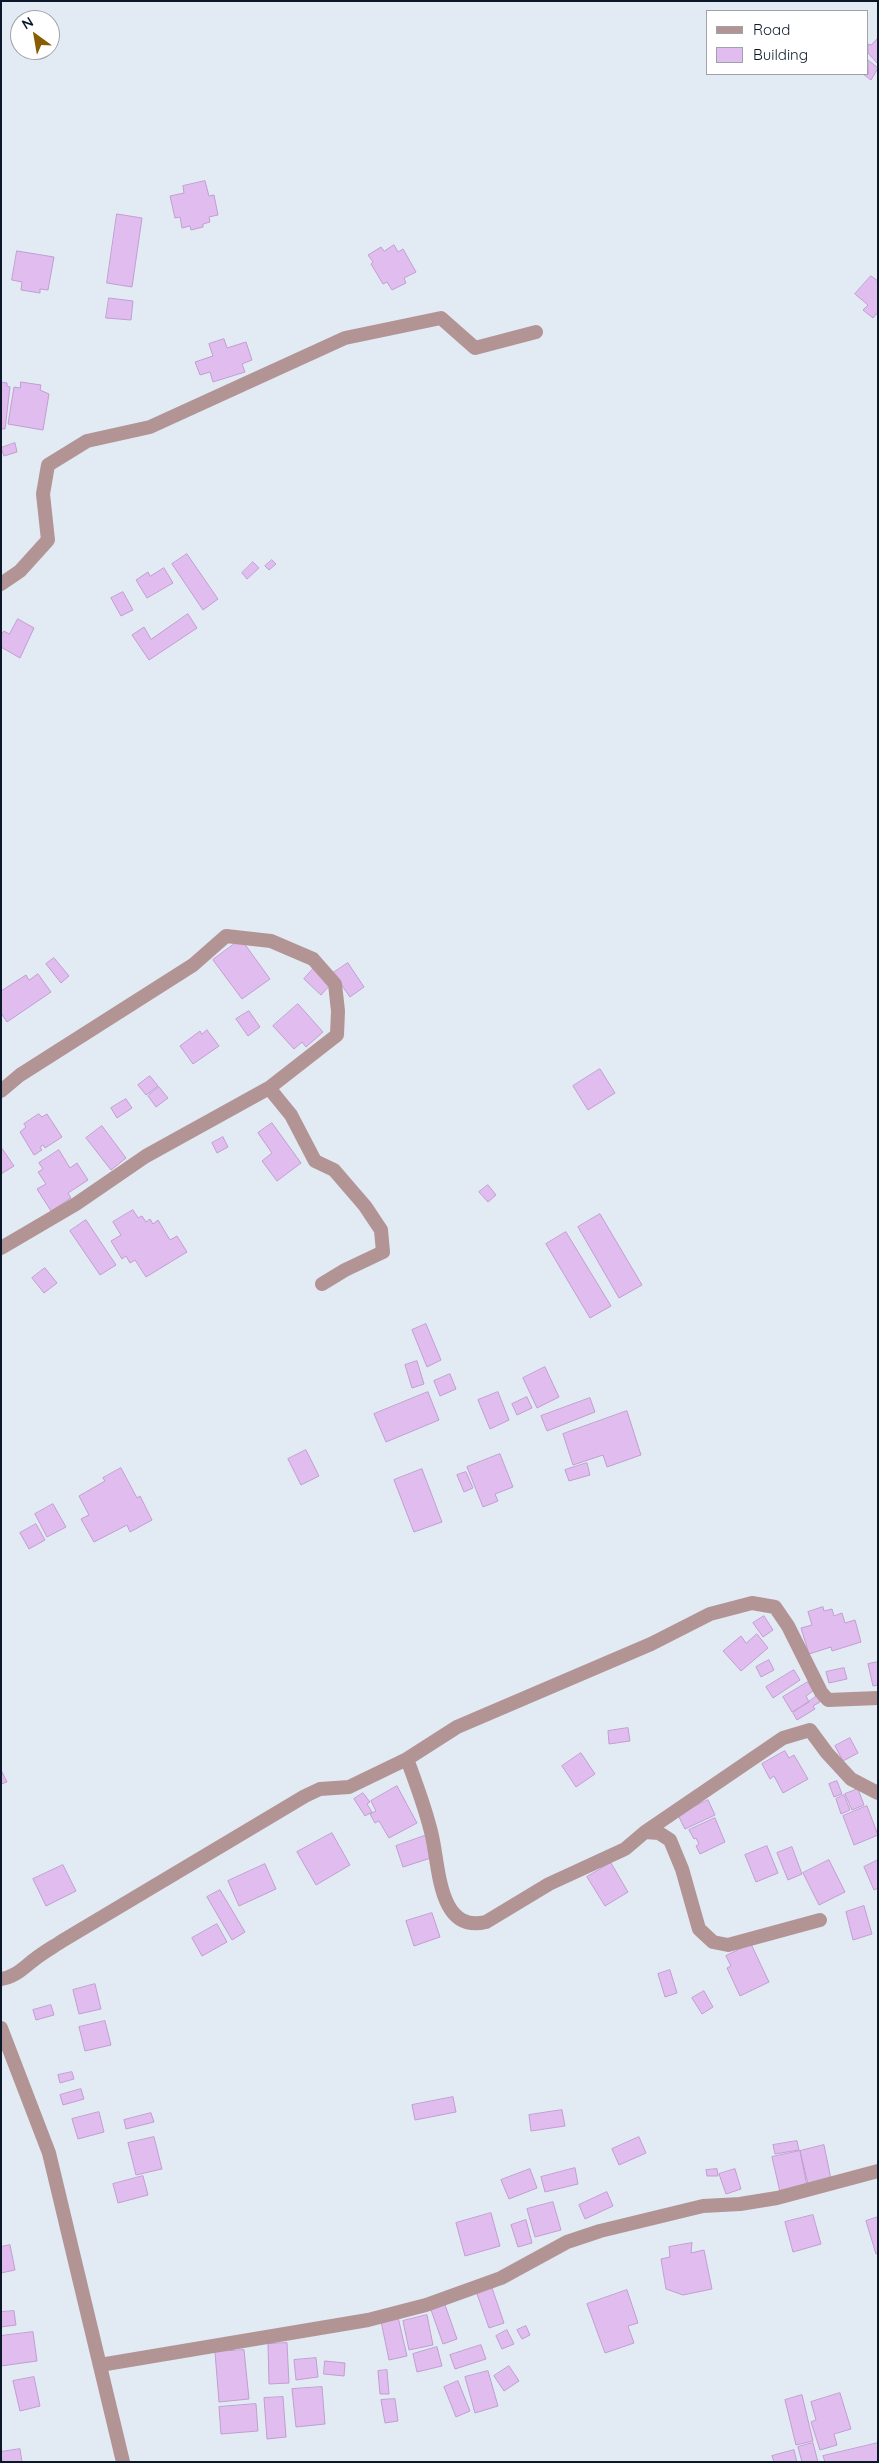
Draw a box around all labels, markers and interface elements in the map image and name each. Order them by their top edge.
north arrow [10,10,60,60]
legend [706,10,869,75]
text: N [18,13,37,33]
text: Road [753,20,790,39]
text: Building [753,45,808,64]

